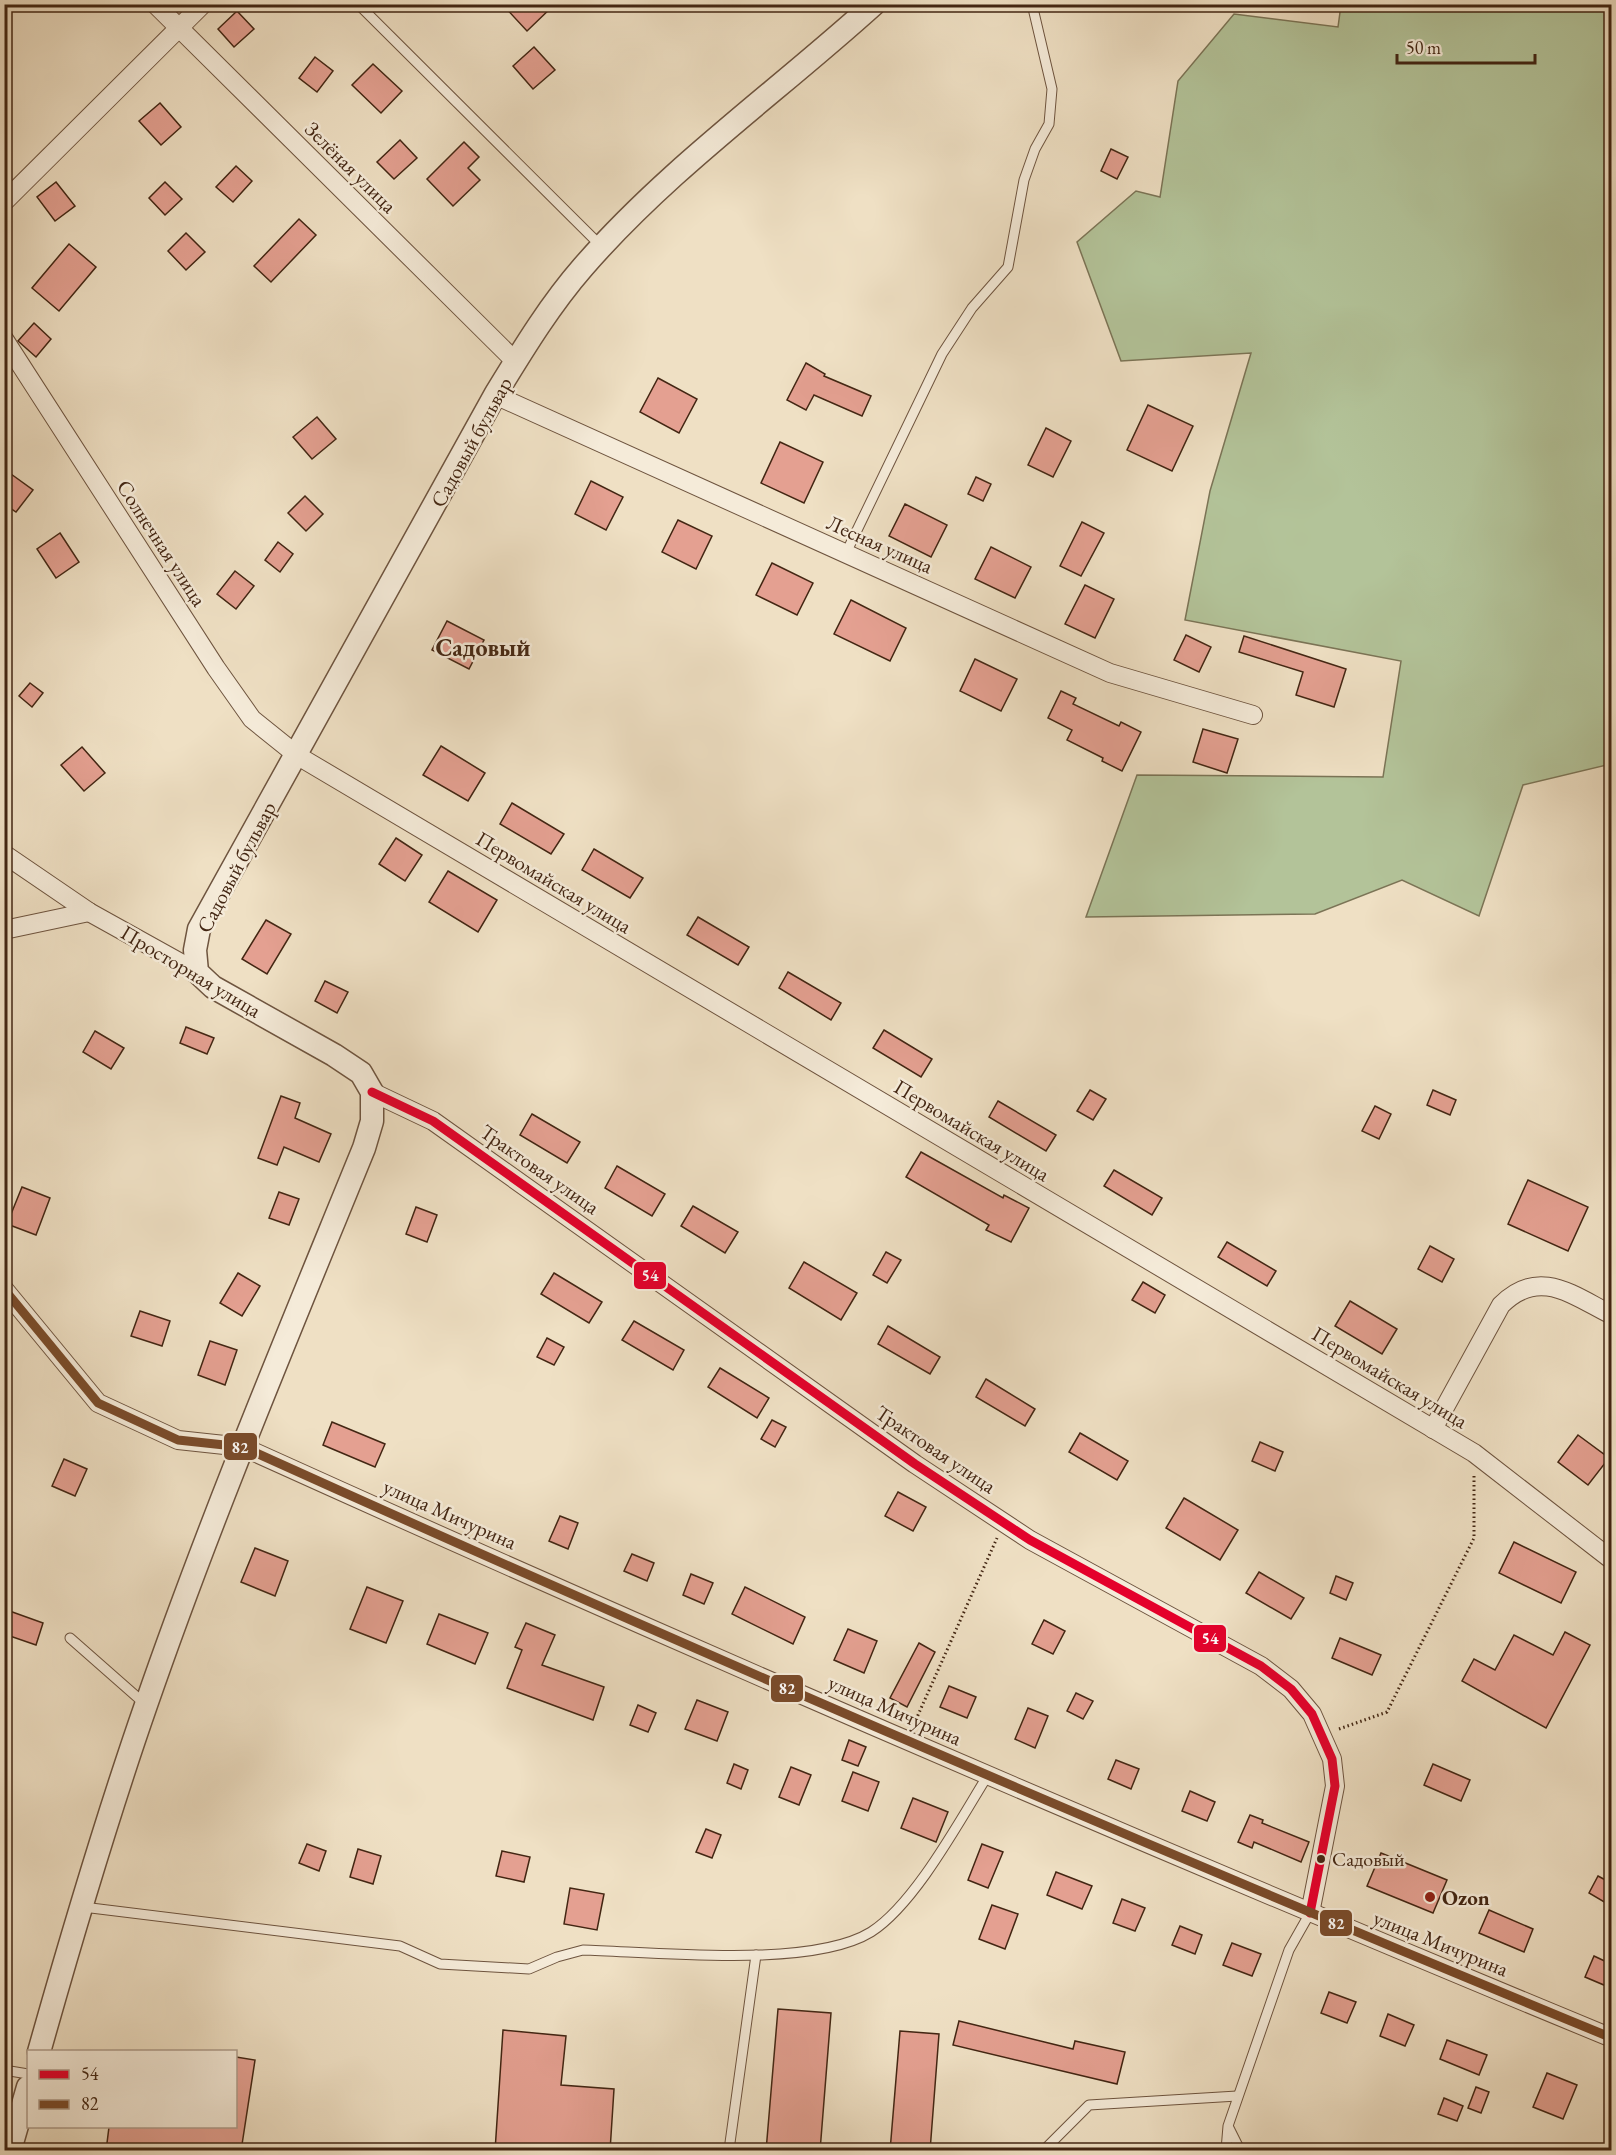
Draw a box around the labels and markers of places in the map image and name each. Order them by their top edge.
place label: Садовый [1332,1846,1405,1872]
marker: Садовый [1315,1853,1327,1865]
place label: Ozon [1442,1884,1490,1911]
marker: Ozon [1423,1890,1437,1904]

